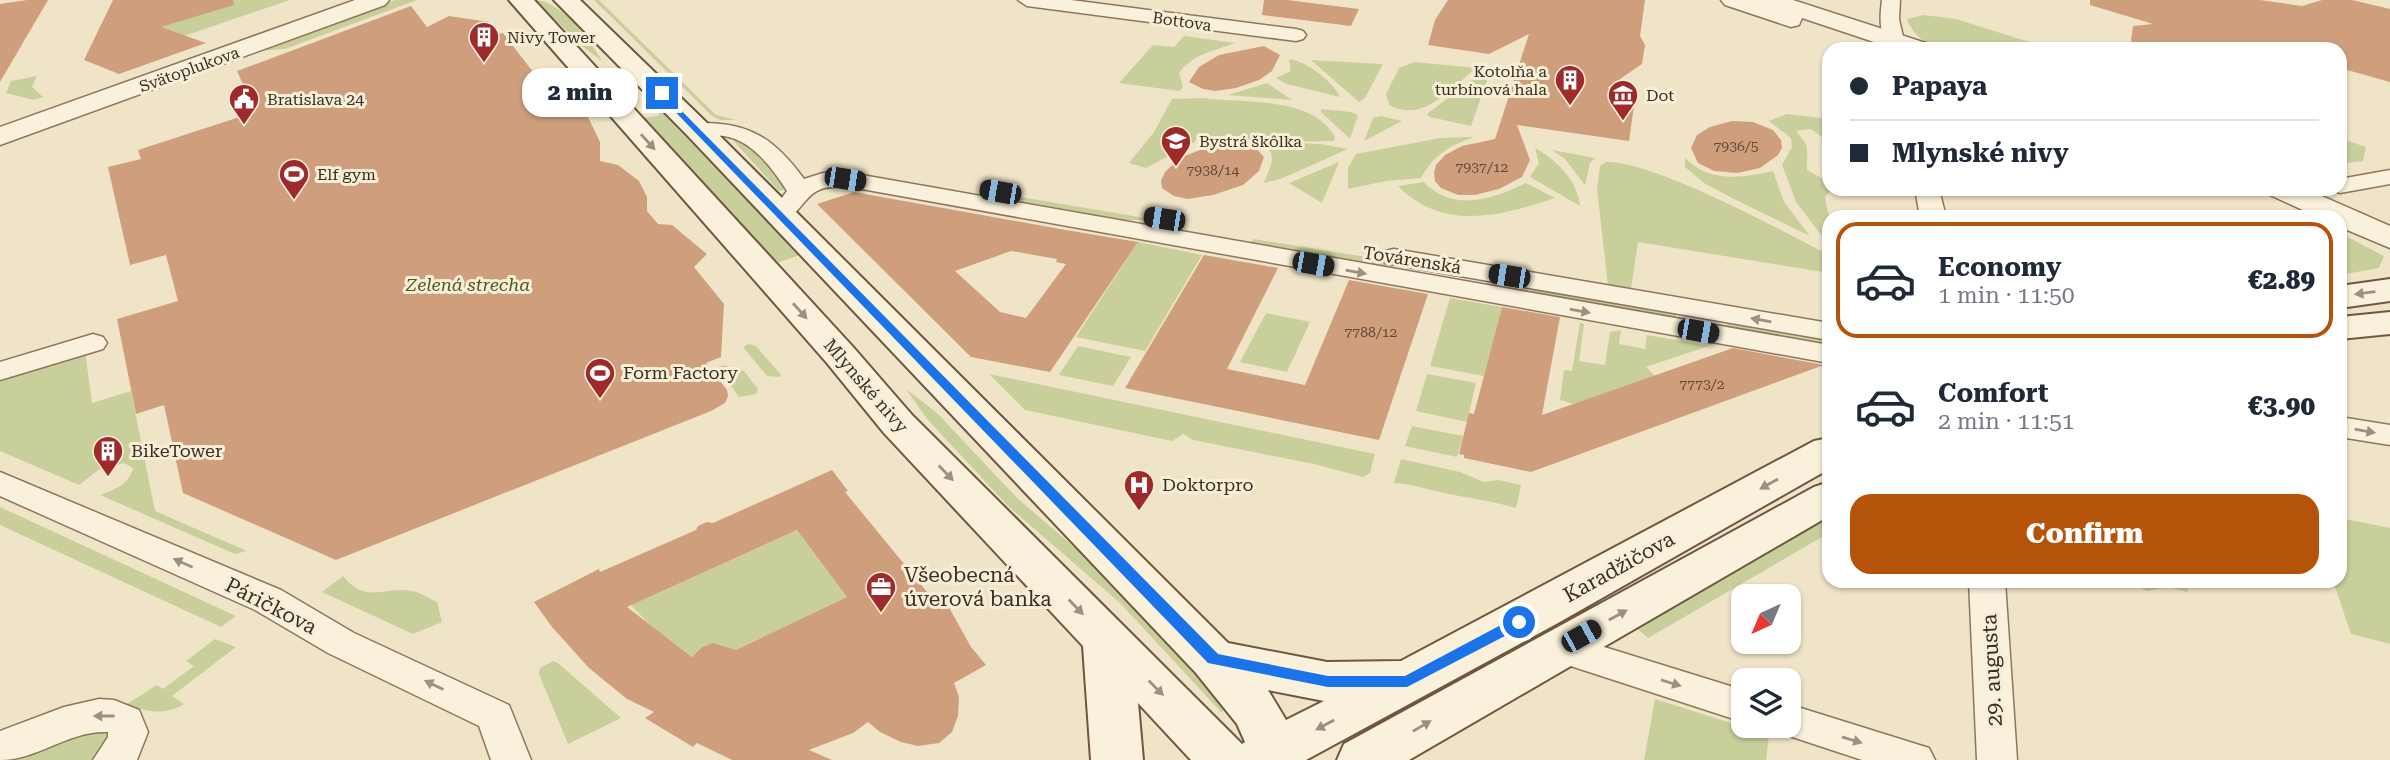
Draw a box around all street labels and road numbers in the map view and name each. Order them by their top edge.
street label: Bottova [1151,8,1213,35]
street label: Svätoplukova [137,42,242,96]
street label: Továrenská [1361,241,1463,278]
street label: Mlynské nivy [820,334,913,437]
street label: Karadžičova [1559,526,1679,607]
street label: Páričkova [221,573,321,640]
street label: 29. augusta [1977,612,2007,727]

